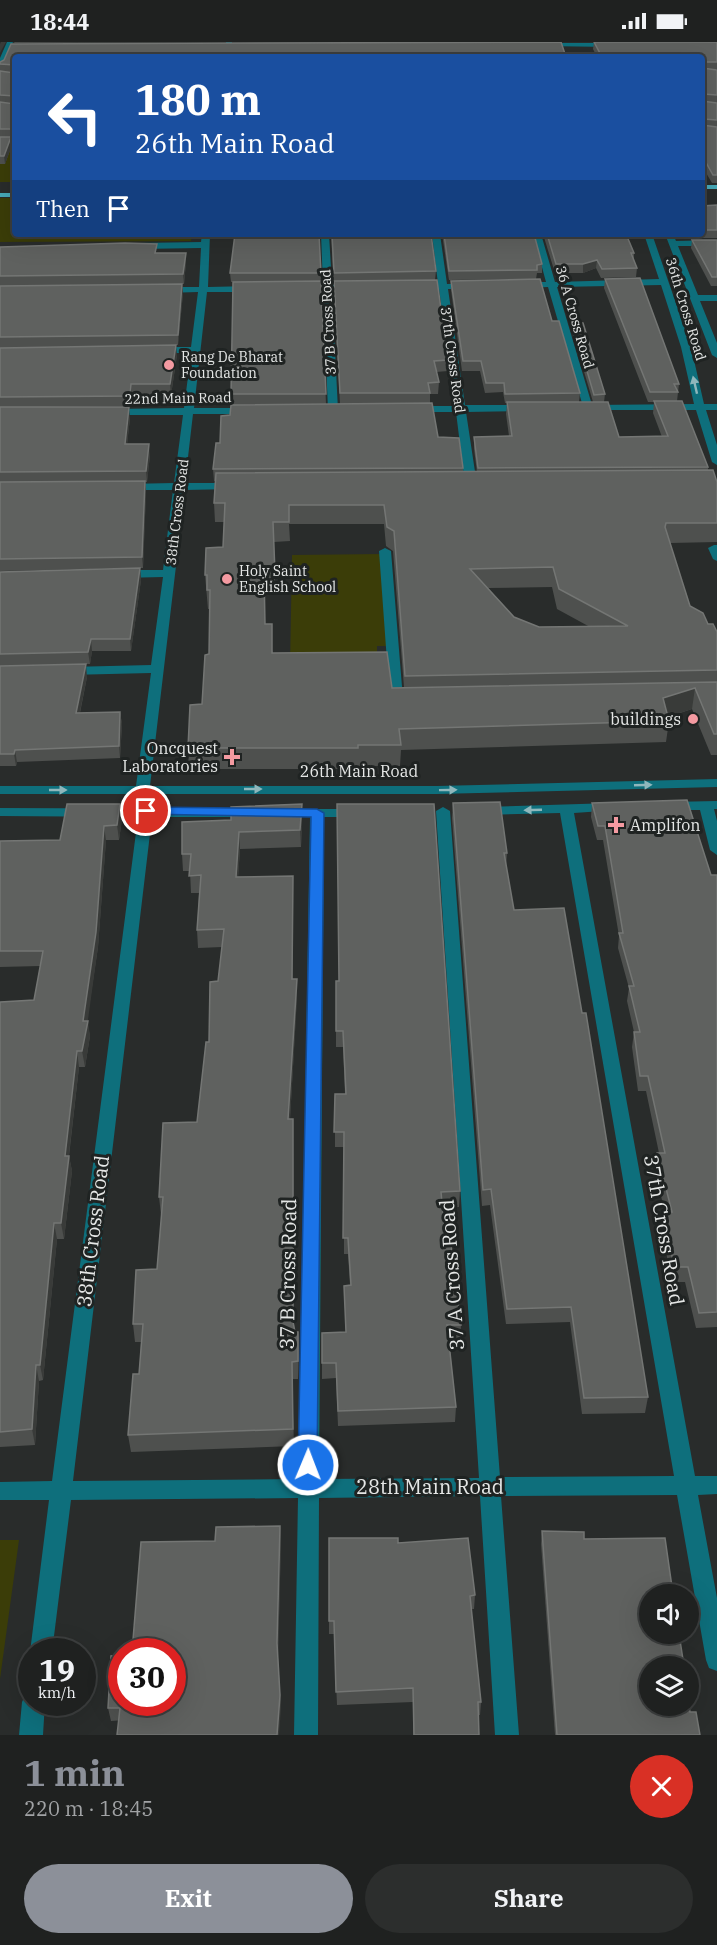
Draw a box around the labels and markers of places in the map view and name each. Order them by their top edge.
place label: Rang De Bharat Foundation [181,348,283,382]
marker: Rang De Bharat Foundation [162,358,176,372]
place label: Holy Saint English School [239,562,336,596]
marker: Holy Saint English School [220,572,234,586]
place label: buildings [610,709,681,729]
marker: buildings [686,712,700,726]
place label: Oncquest Laboratories [122,738,218,776]
marker: Oncquest Laboratories [223,748,241,766]
pin [120,785,171,836]
place label: Amplifon [630,815,701,835]
marker: Amplifon [607,816,625,834]

